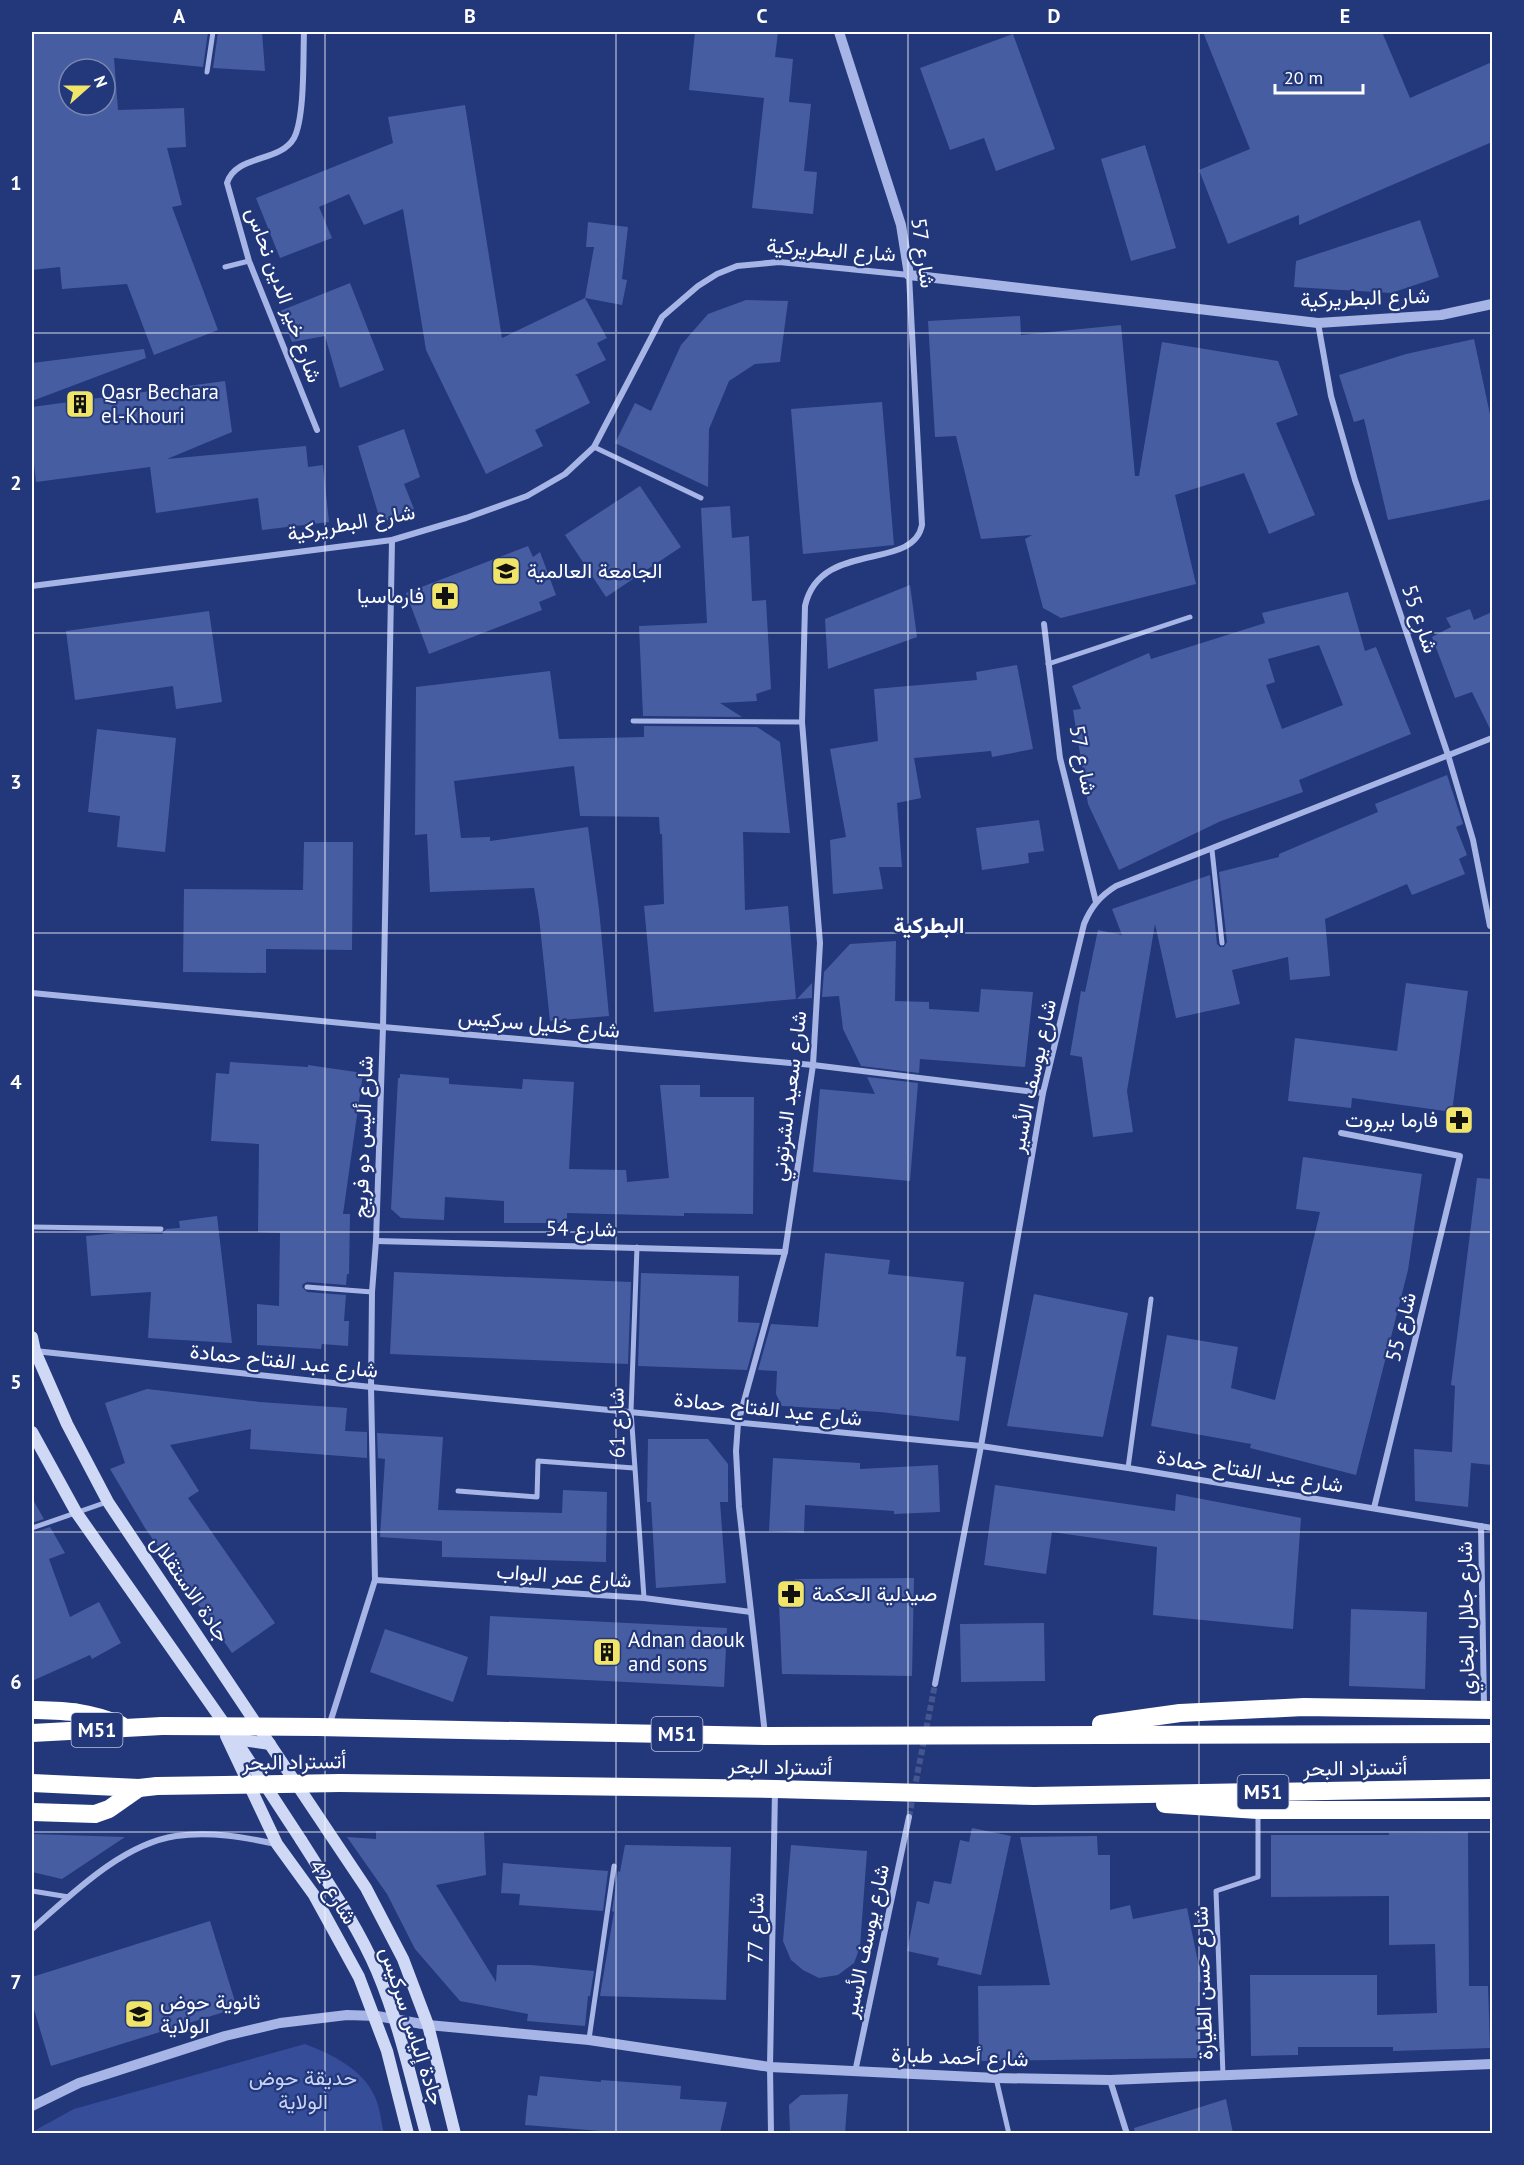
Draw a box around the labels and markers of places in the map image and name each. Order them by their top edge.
place label: Qasr Bechara el-Khouri [101,378,219,429]
building icon: Qasr Bechara el-Khouri [64,388,96,420]
school or university icon: الجامعة العالمية [490,555,522,587]
place label: الجامعة العالمية [527,557,662,584]
pharmacy icon: فارماسيا [429,580,461,612]
place label: فارماسيا [357,582,424,609]
pharmacy icon: فارما بيروت [1443,1104,1475,1136]
place label: فارما بيروت [1345,1106,1438,1133]
pharmacy icon: صيدلية الحكمة [775,1578,807,1610]
place label: صيدلية الحكمة [812,1580,937,1607]
place label: Adnan daouk and sons [628,1626,745,1677]
building icon: Adnan daouk and sons [591,1636,623,1668]
place label: ثانوية حوض الولاية [160,1988,260,2039]
school or university icon: ثانوية حوض الولاية [123,1998,155,2030]

